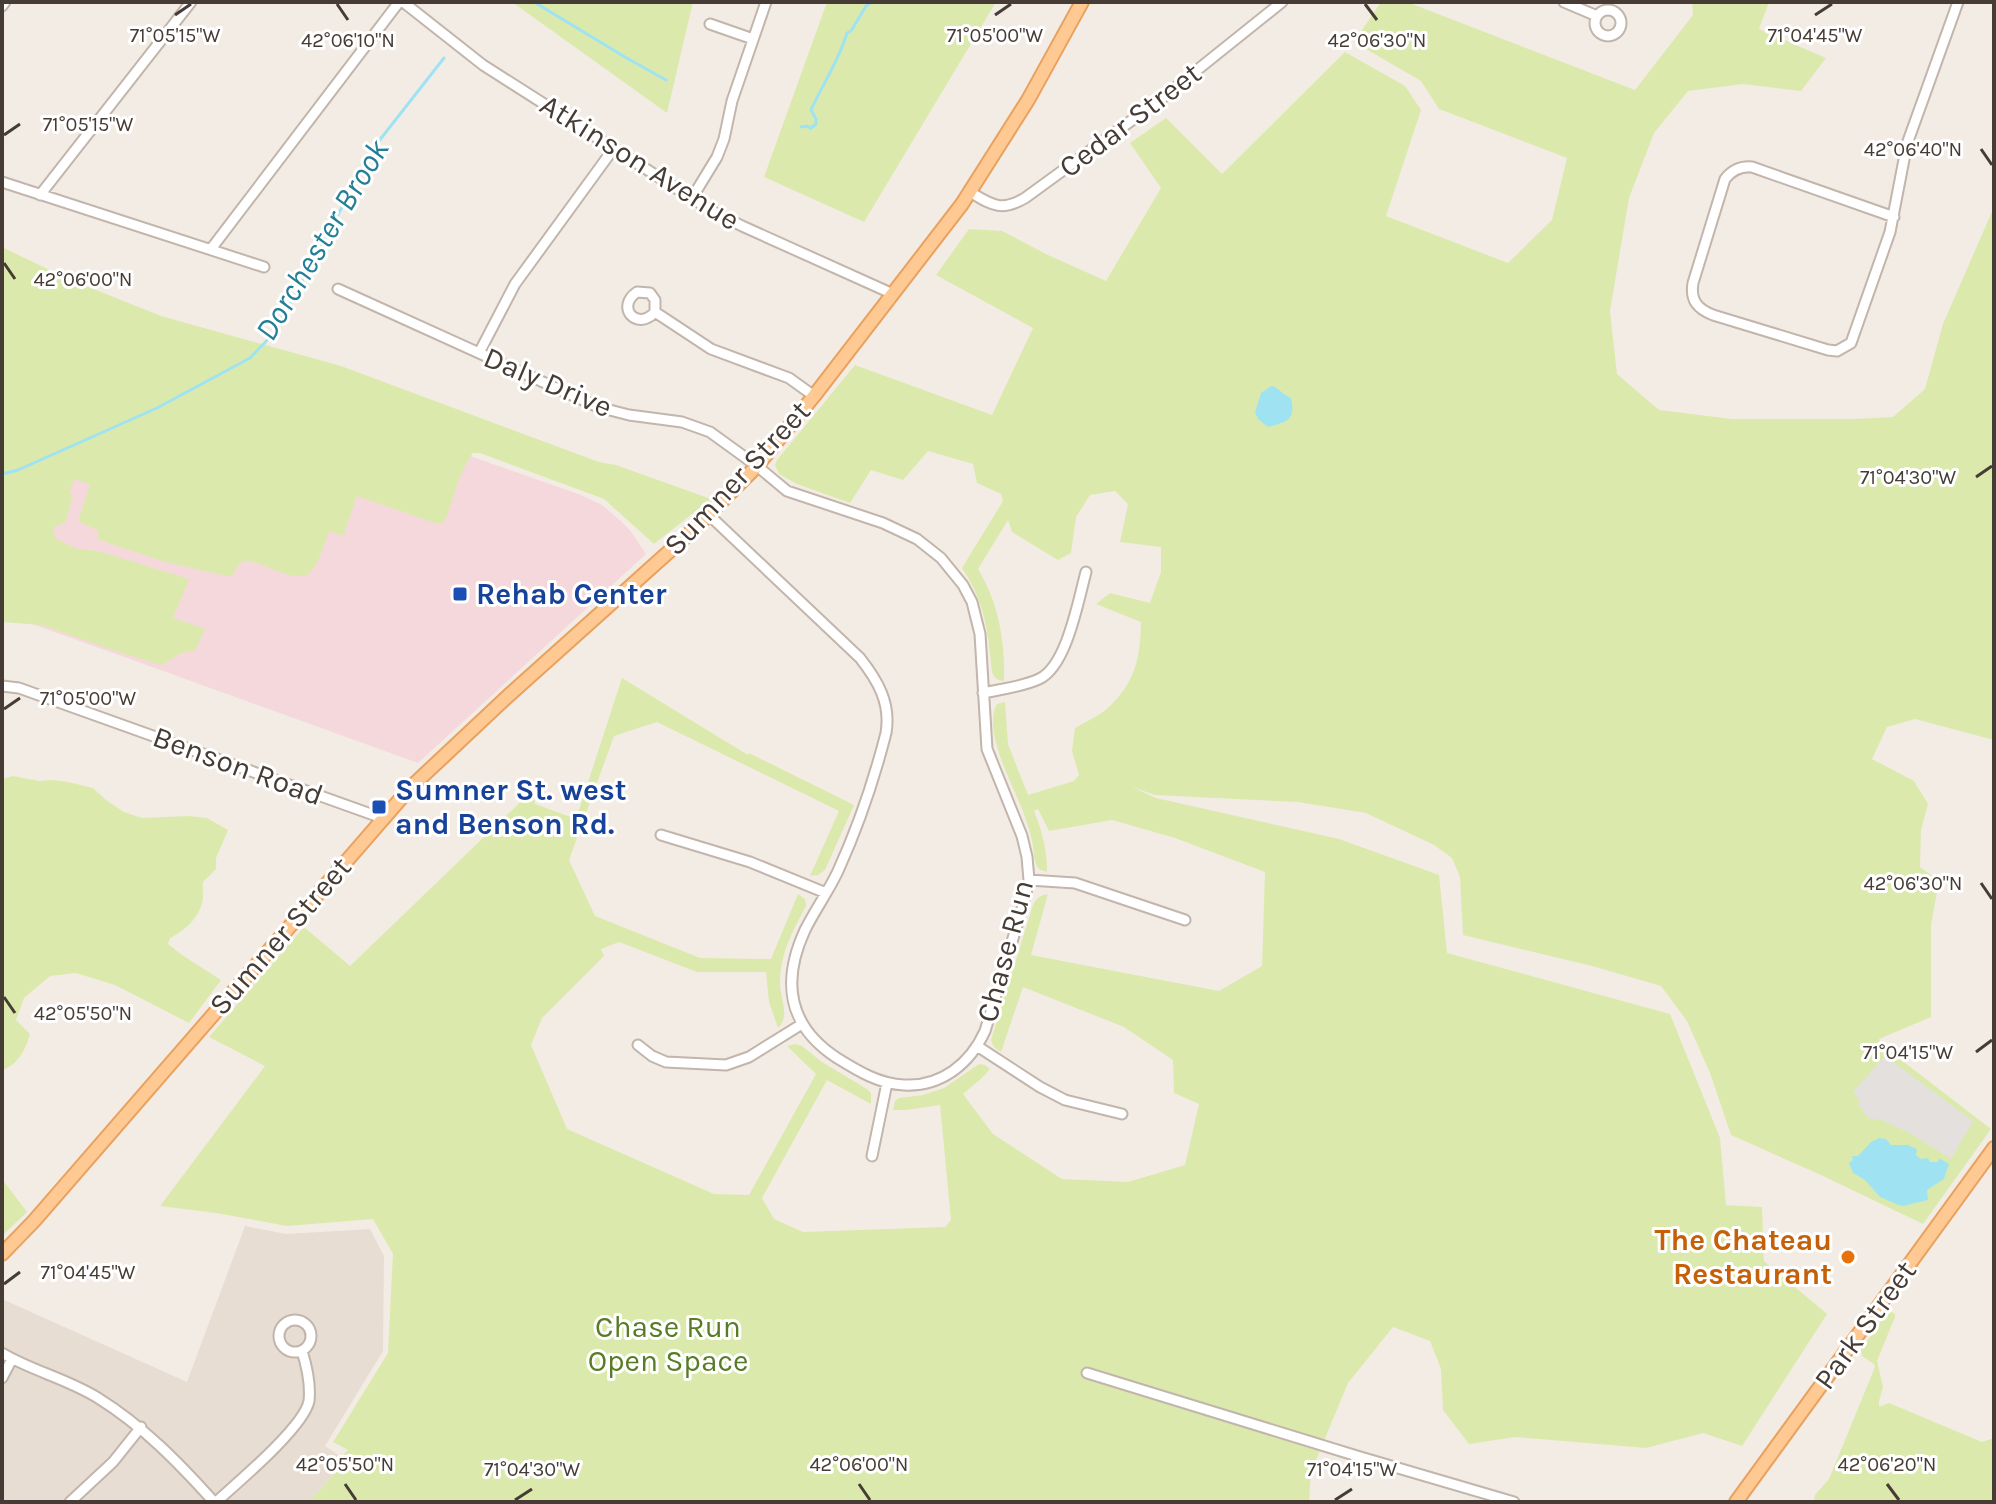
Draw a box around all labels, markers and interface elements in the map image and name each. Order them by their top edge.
text: 71°05'15"W [130,24,220,47]
text: 71°05'00"W [947,24,1043,47]
text: 71°04'45"W [1768,24,1863,47]
text: 42°06'10"N [301,29,395,52]
text: 42°06'30"N [1327,29,1427,52]
street label: Cedar Street [1052,55,1208,185]
street label: Atkinson Avenue [534,86,746,238]
text: 71°05'15"W [43,113,133,136]
water label: Dorchester Brook [247,132,397,347]
text: 42°06'40"N [1864,138,1962,161]
text: 42°06'00"N [33,268,133,291]
street label: Daly Drive [478,339,618,425]
street label: Sumner Street [656,393,818,563]
text: 71°04'30"W [1860,466,1956,489]
place label: Rehab Center [476,576,667,612]
marker: Rehab Center [451,585,469,603]
text: 71°05'00"W [40,687,136,710]
street label: Benson Road [148,719,328,813]
place label: Sumner St. west and Benson Rd. [395,772,627,842]
marker: Sumner St. west and Benson Rd. [370,798,388,816]
street label: Sumner Street [201,849,359,1023]
text: 42°06'30"N [1863,872,1963,895]
street label: Chase Run [969,876,1041,1026]
text: 42°05'50"N [34,1002,132,1025]
text: 71°04'15"W [1863,1041,1953,1064]
place label: The Chateau Restaurant [1655,1222,1832,1292]
marker: The Chateau Restaurant [1839,1248,1857,1266]
street label: Park Street [1806,1254,1924,1396]
text: 71°04'45"W [41,1261,136,1284]
park label: Chase Run Open Space [588,1309,748,1379]
text: 42°05'50"N [296,1453,394,1476]
text: 42°06'00"N [809,1453,909,1476]
text: 42°06'20"N [1838,1453,1936,1476]
text: 71°04'30"W [484,1458,580,1481]
text: 71°04'15"W [1307,1458,1397,1481]

